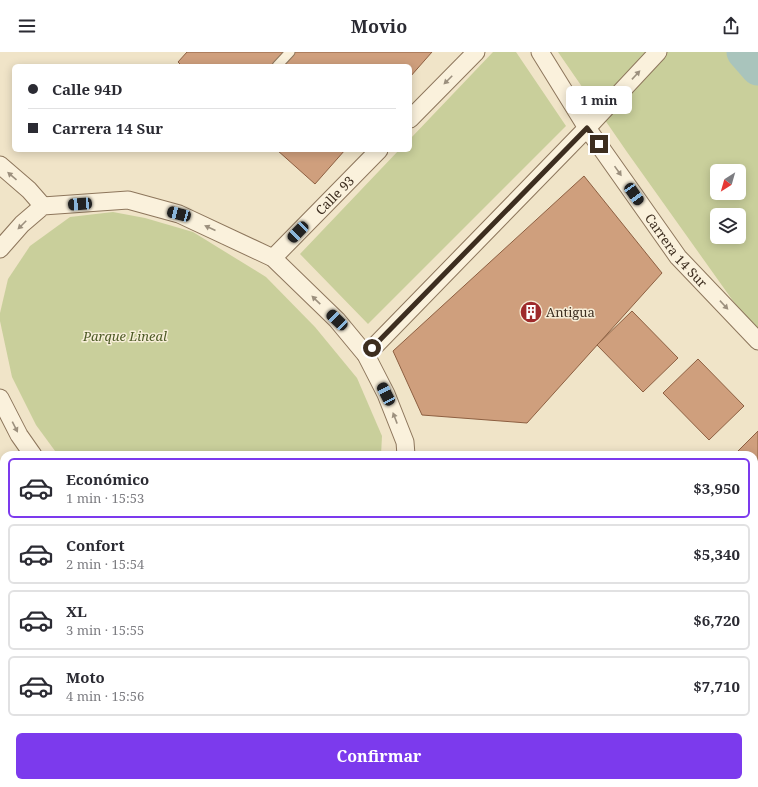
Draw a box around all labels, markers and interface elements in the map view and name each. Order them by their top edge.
text: Movio [351,14,407,38]
icon: menu [16,15,38,37]
icon: share [720,15,742,37]
one-way arrow [631,70,641,80]
one-way arrow [443,75,453,85]
text: Calle 94D [52,79,123,99]
callout: 1 min [566,86,632,114]
text: 1 min [581,91,617,109]
text: Carrera 14 Sur [52,118,163,138]
route end [590,135,608,153]
north arrow [710,164,746,200]
map controls [710,164,746,244]
one-way arrow [614,165,622,176]
one-way arrow [7,171,17,180]
street label: Calle 93 [311,172,358,219]
car [622,181,646,207]
car [68,197,92,211]
car [166,205,192,223]
button: layers [710,208,746,244]
street label: Carrera 14 Sur [641,210,711,291]
car [285,219,311,245]
one-way arrow [17,220,27,229]
one-way arrow [204,225,215,231]
one-way arrow [311,295,321,305]
building icon: Antigua [518,299,544,325]
one-way arrow [719,300,729,310]
place label: Antigua [546,303,595,321]
car [324,307,350,333]
park label: Parque Lineal [82,327,167,345]
route start [363,339,381,357]
car [375,381,397,407]
one-way arrow [392,411,398,423]
one-way arrow [12,422,18,433]
text: Económico [66,469,149,489]
icon: car [18,470,54,506]
text: $3,950 [693,478,740,498]
text: 1 min · 15:53 [66,489,144,507]
text: Confort [66,535,125,555]
icon: car [18,536,54,572]
text: $5,340 [693,544,740,564]
text: 2 min · 15:54 [66,555,144,573]
text: XL [66,601,87,621]
icon: car [18,602,54,638]
text: $6,720 [693,610,740,630]
text: 3 min · 15:55 [66,621,144,639]
text: Moto [66,667,105,687]
icon: car [18,668,54,704]
text: $7,710 [693,676,740,696]
text: 4 min · 15:56 [66,687,144,705]
button: Confirmar [16,733,742,779]

